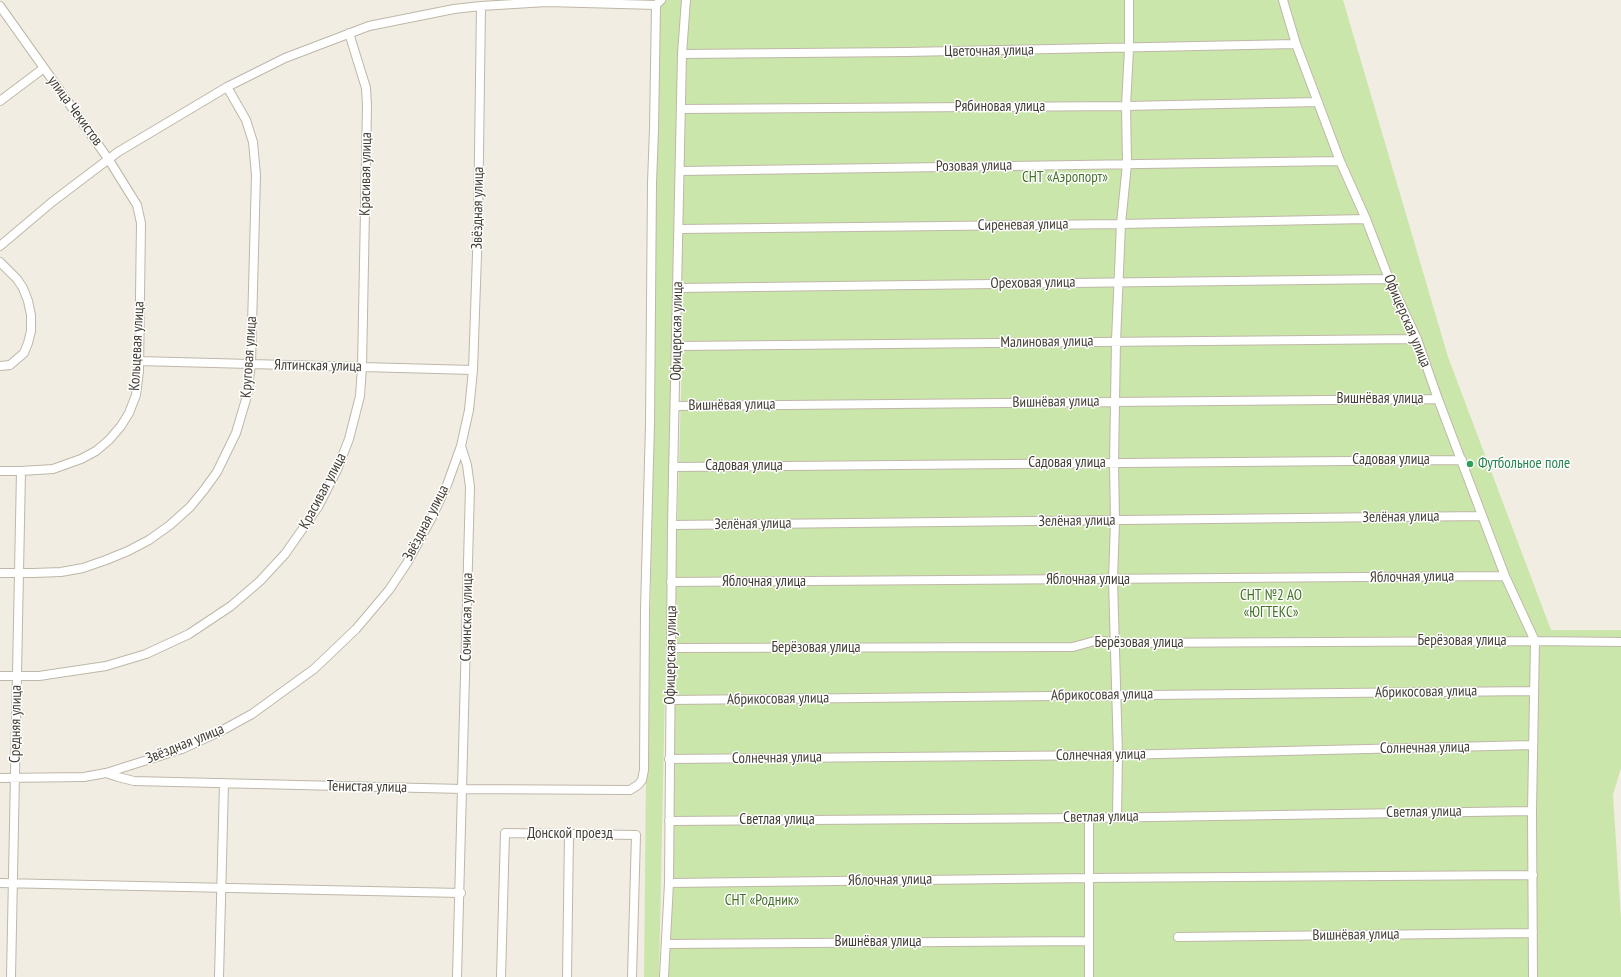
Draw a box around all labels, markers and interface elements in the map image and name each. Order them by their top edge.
street label: Цветочная улица [944,41,1034,61]
street label: улица Чекистов [44,72,106,150]
street label: Рябиновая улица [955,98,1045,116]
street label: Красивая улица [356,132,376,216]
street label: Розовая улица [936,156,1012,176]
street label: Звёздная улица [468,166,488,250]
park label: СНТ «Аэропорт» [1022,169,1108,187]
street label: Сиреневая улица [978,215,1068,235]
street label: Офицерская улица [1379,272,1435,370]
street label: Ореховая улица [990,273,1076,293]
street label: Офицерская улица [667,281,687,381]
street label: Кольцевая улица [126,301,148,391]
street label: Круговая улица [237,315,261,399]
street label: Малиновая улица [1000,332,1094,352]
street label: Ялтинская улица [274,356,362,376]
street label: Вишнёвая улица [1336,390,1424,408]
street label: Вишнёвая улица [1012,392,1100,412]
street label: Вишнёвая улица [688,395,776,415]
street label: Красивая улица [295,450,351,532]
street label: Садовая улица [1352,451,1430,469]
street label: Садовая улица [1028,454,1106,472]
place label: Футбольное поле [1478,455,1570,473]
street label: Садовая улица [705,457,783,475]
marker: Футбольное поле [1465,459,1475,469]
street label: Звёздная улица [399,482,453,564]
street label: Зелёная улица [1362,507,1440,527]
street label: Зелёная улица [1038,511,1116,531]
street label: Зелёная улица [714,514,792,534]
street label: Яблочная улица [1370,567,1454,587]
street label: Яблочная улица [1046,571,1130,589]
street label: Сочинская улица [457,572,477,662]
street label: Яблочная улица [722,573,806,591]
park label: СНТ №2 АО «ЮГТЕКС» [1240,587,1302,622]
street label: Офицерская улица [661,605,681,705]
street label: Берёзовая улица [1417,632,1507,650]
street label: Берёзовая улица [1094,634,1184,652]
street label: Берёзовая улица [771,639,861,657]
street label: Абрикосовая улица [1375,682,1477,702]
street label: Средняя улица [6,685,26,763]
street label: Абрикосовая улица [1051,685,1153,705]
street label: Абрикосовая улица [727,689,829,709]
street label: Звёздная улица [143,720,227,768]
street label: Солнечная улица [1380,738,1470,758]
street label: Солнечная улица [1056,745,1146,765]
street label: Солнечная улица [732,748,822,768]
street label: Тенистая улица [327,777,407,797]
street label: Светлая улица [1386,802,1462,822]
street label: Светлая улица [1063,807,1139,827]
street label: Светлая улица [739,811,815,829]
street label: Донской проезд [527,825,613,843]
street label: Яблочная улица [848,870,932,890]
park label: СНТ «Родник» [725,892,799,910]
street label: Вишнёвая улица [1312,925,1400,945]
street label: Вишнёвая улица [834,933,922,951]

